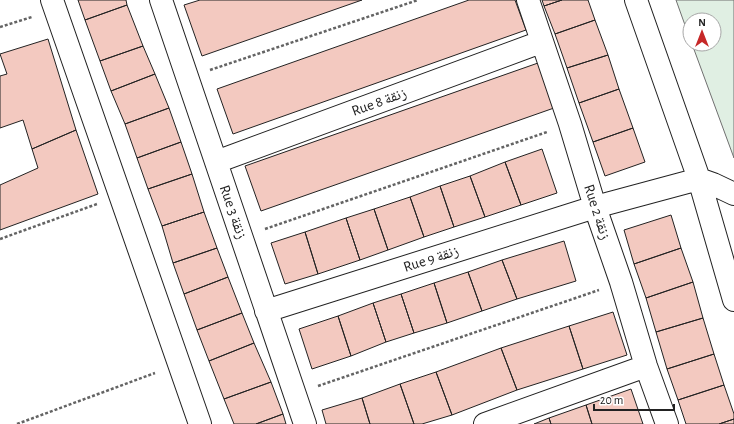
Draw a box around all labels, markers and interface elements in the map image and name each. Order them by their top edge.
north arrow [682,12,722,52]
text: N [698,17,706,28]
street label: Rue 8 زنقة [350,85,409,120]
street label: Rue 3 زنقة [216,183,249,242]
street label: Rue 2 زنقة [580,183,613,242]
street label: Rue 9 زنقة [402,243,461,276]
scale bar [594,386,674,412]
text: 20 m [600,394,623,406]

